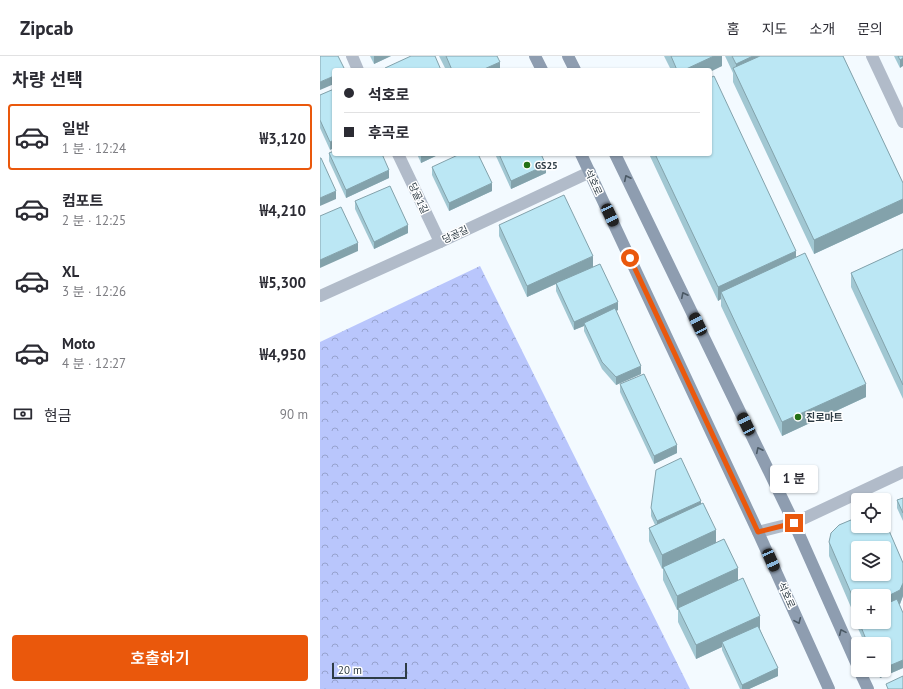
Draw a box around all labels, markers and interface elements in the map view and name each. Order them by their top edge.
text: Zipcab [20,16,73,40]
text: 홈 [727,20,740,38]
text: 지도 [762,20,787,38]
text: 소개 [809,20,835,38]
text: 문의 [857,20,883,38]
text: 차량 선택 [12,68,83,91]
text: 석호로 [368,85,409,104]
icon: car [14,119,50,155]
text: 일반 [62,119,90,138]
text: 후곡로 [368,123,409,142]
text: ₩3,120 [259,129,306,148]
text: 1 분 · 12:24 [62,140,126,157]
place label: GS25 [535,159,558,172]
marker: GS25 [522,160,532,170]
street label: 석호로 [582,167,605,197]
one-way arrow [624,175,632,182]
street label: 당골1길 [406,180,431,216]
icon: car [14,191,50,227]
text: 컴포트 [62,191,103,210]
text: ₩4,210 [259,201,306,220]
car [599,202,621,228]
text: 2 분 · 12:25 [62,212,126,229]
street label: 당골길 [440,223,470,246]
route start [621,249,639,267]
text: XL [62,262,79,281]
icon: car [14,263,50,299]
text: ₩5,300 [259,273,306,292]
text: 3 분 · 12:26 [62,283,126,300]
one-way arrow [681,292,689,299]
car [687,311,709,337]
text: Moto [62,334,95,353]
icon: car [14,335,50,371]
text: ₩4,950 [259,345,306,364]
text: 4 분 · 12:27 [62,355,126,372]
icon: cash [12,403,34,425]
text: 현금 [44,406,72,425]
text: 90 m [280,406,308,423]
car [735,411,757,437]
place label: 진로마트 [806,411,843,424]
marker: 진로마트 [793,412,803,422]
one-way arrow [756,447,764,454]
callout: 1 분 [770,465,818,493]
text: 1 분 [783,470,805,487]
map controls [851,493,891,677]
button: locate [851,493,891,533]
route end [785,514,803,532]
button: layers [851,541,891,581]
car [761,547,781,573]
street label: 석호로 [775,580,798,610]
button: + [851,589,891,629]
one-way arrow [793,617,801,625]
one-way arrow [839,628,847,636]
button: 호출하기 [12,635,308,681]
button: − [851,637,891,677]
scale bar [332,661,407,680]
text: 20 m [338,663,362,677]

